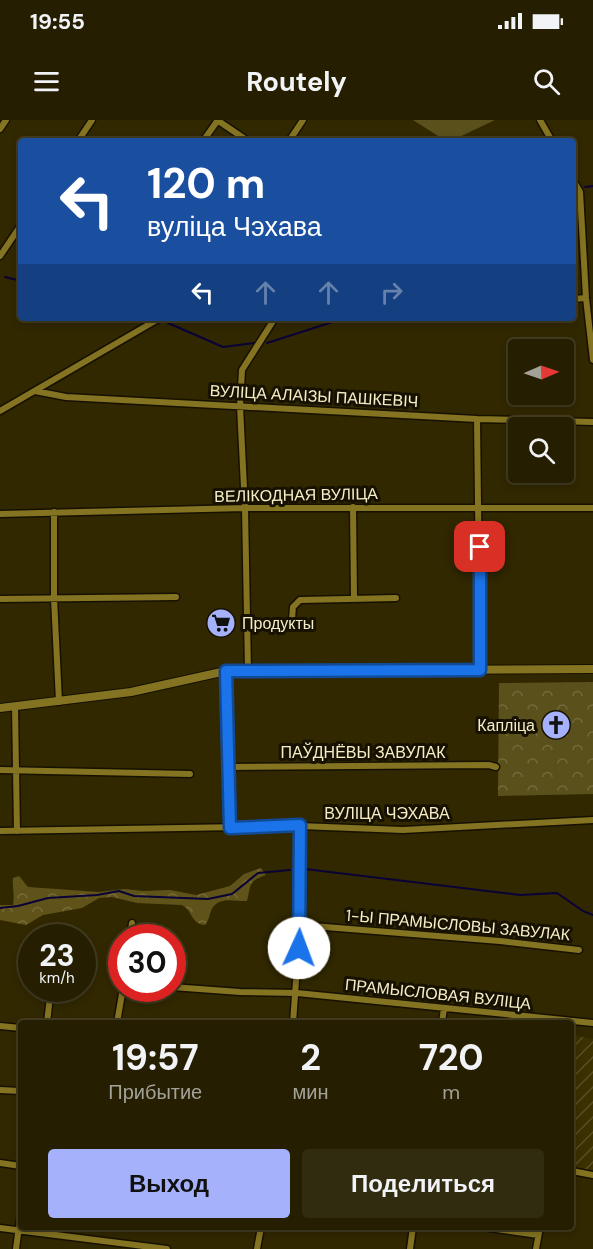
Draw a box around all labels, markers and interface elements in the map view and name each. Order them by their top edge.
text: 19:55 [30,7,85,36]
text: Routely [246,64,347,99]
icon: menu [30,65,63,98]
icon: search [530,65,563,98]
text: 120 m [147,156,265,211]
icon: left [48,162,126,240]
text: вуліца Чэхава [147,209,322,244]
icon: left [186,276,219,309]
icon: ahead [249,276,282,309]
icon: ahead [312,276,345,309]
icon: right [375,276,408,309]
north arrow [508,339,574,405]
map controls [508,339,574,483]
street label: ВУЛІЦА АЛАІЗЫ ПАШКЕВІЧ [209,380,419,412]
button: search [508,417,574,483]
street label: ВЕЛІКОДНАЯ ВУЛІЦА [214,483,378,507]
pin [454,521,505,572]
icon: arrive [463,530,496,563]
supermarket icon: Продукты [205,607,237,639]
place label: Продукты [242,613,314,634]
church icon: Капліца [540,709,572,741]
place label: Капліца [477,715,535,736]
street label: ПАЎДНЁВЫ ЗАВУЛАК [280,742,446,763]
street label: ВУЛІЦА ЧЭХАВА [324,803,450,824]
street label: 1-Ы ПРАМЫСЛОВЫ ЗАВУЛАК [345,905,572,945]
position arrow [267,916,331,980]
speed limit sign: 30 [108,924,186,1002]
text: 23 [39,936,75,975]
text: km/h [39,968,75,988]
street label: ПРАМЫСЛОВАЯ ВУЛІЦА [344,974,532,1014]
text: 19:57 [112,1034,199,1081]
text: 2 [300,1034,321,1081]
text: 720 [419,1034,484,1081]
text: Прибытие [108,1079,202,1105]
text: мин [293,1079,329,1105]
text: m [442,1079,460,1105]
button: Выход [48,1149,290,1218]
button: Поделиться [302,1149,544,1218]

